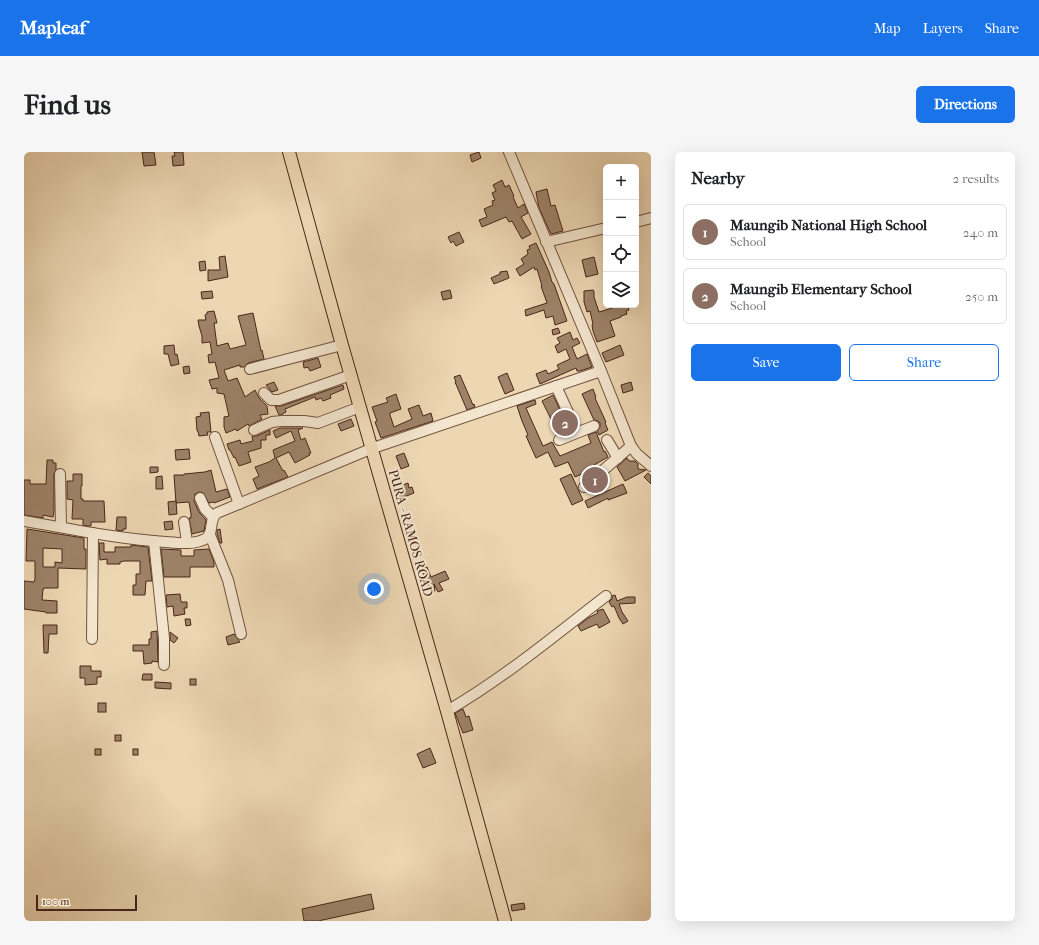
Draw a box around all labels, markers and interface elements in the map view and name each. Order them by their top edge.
text: Mapleaf [20,17,86,39]
text: Map [874,20,901,37]
text: Layers [923,20,963,37]
text: Share [985,20,1019,37]
button: Directions [916,86,1015,123]
text: Find us [24,88,111,121]
map controls [603,164,639,308]
button: + [603,164,639,200]
text: Nearby [691,168,745,188]
text: 2 results [953,171,999,186]
button: − [603,200,639,236]
text: Maungib National High School [730,216,927,234]
text: 1 [703,225,707,240]
text: 240 m [963,225,998,240]
text: School [730,234,766,249]
button: locate [603,236,639,272]
button: layers [603,272,639,308]
text: Maungib Elementary School [730,280,912,298]
text: 2 [702,289,708,304]
text: 250 m [965,289,998,304]
text: School [730,298,766,313]
button: Save [691,344,841,381]
button: Share [849,344,999,381]
pin: 2 [552,408,578,438]
pin: 1 [582,465,608,495]
street label: PURA - RAMOS ROAD [386,468,436,598]
your location [364,579,384,599]
scale bar [36,893,137,912]
text: 100 m [42,895,70,908]

